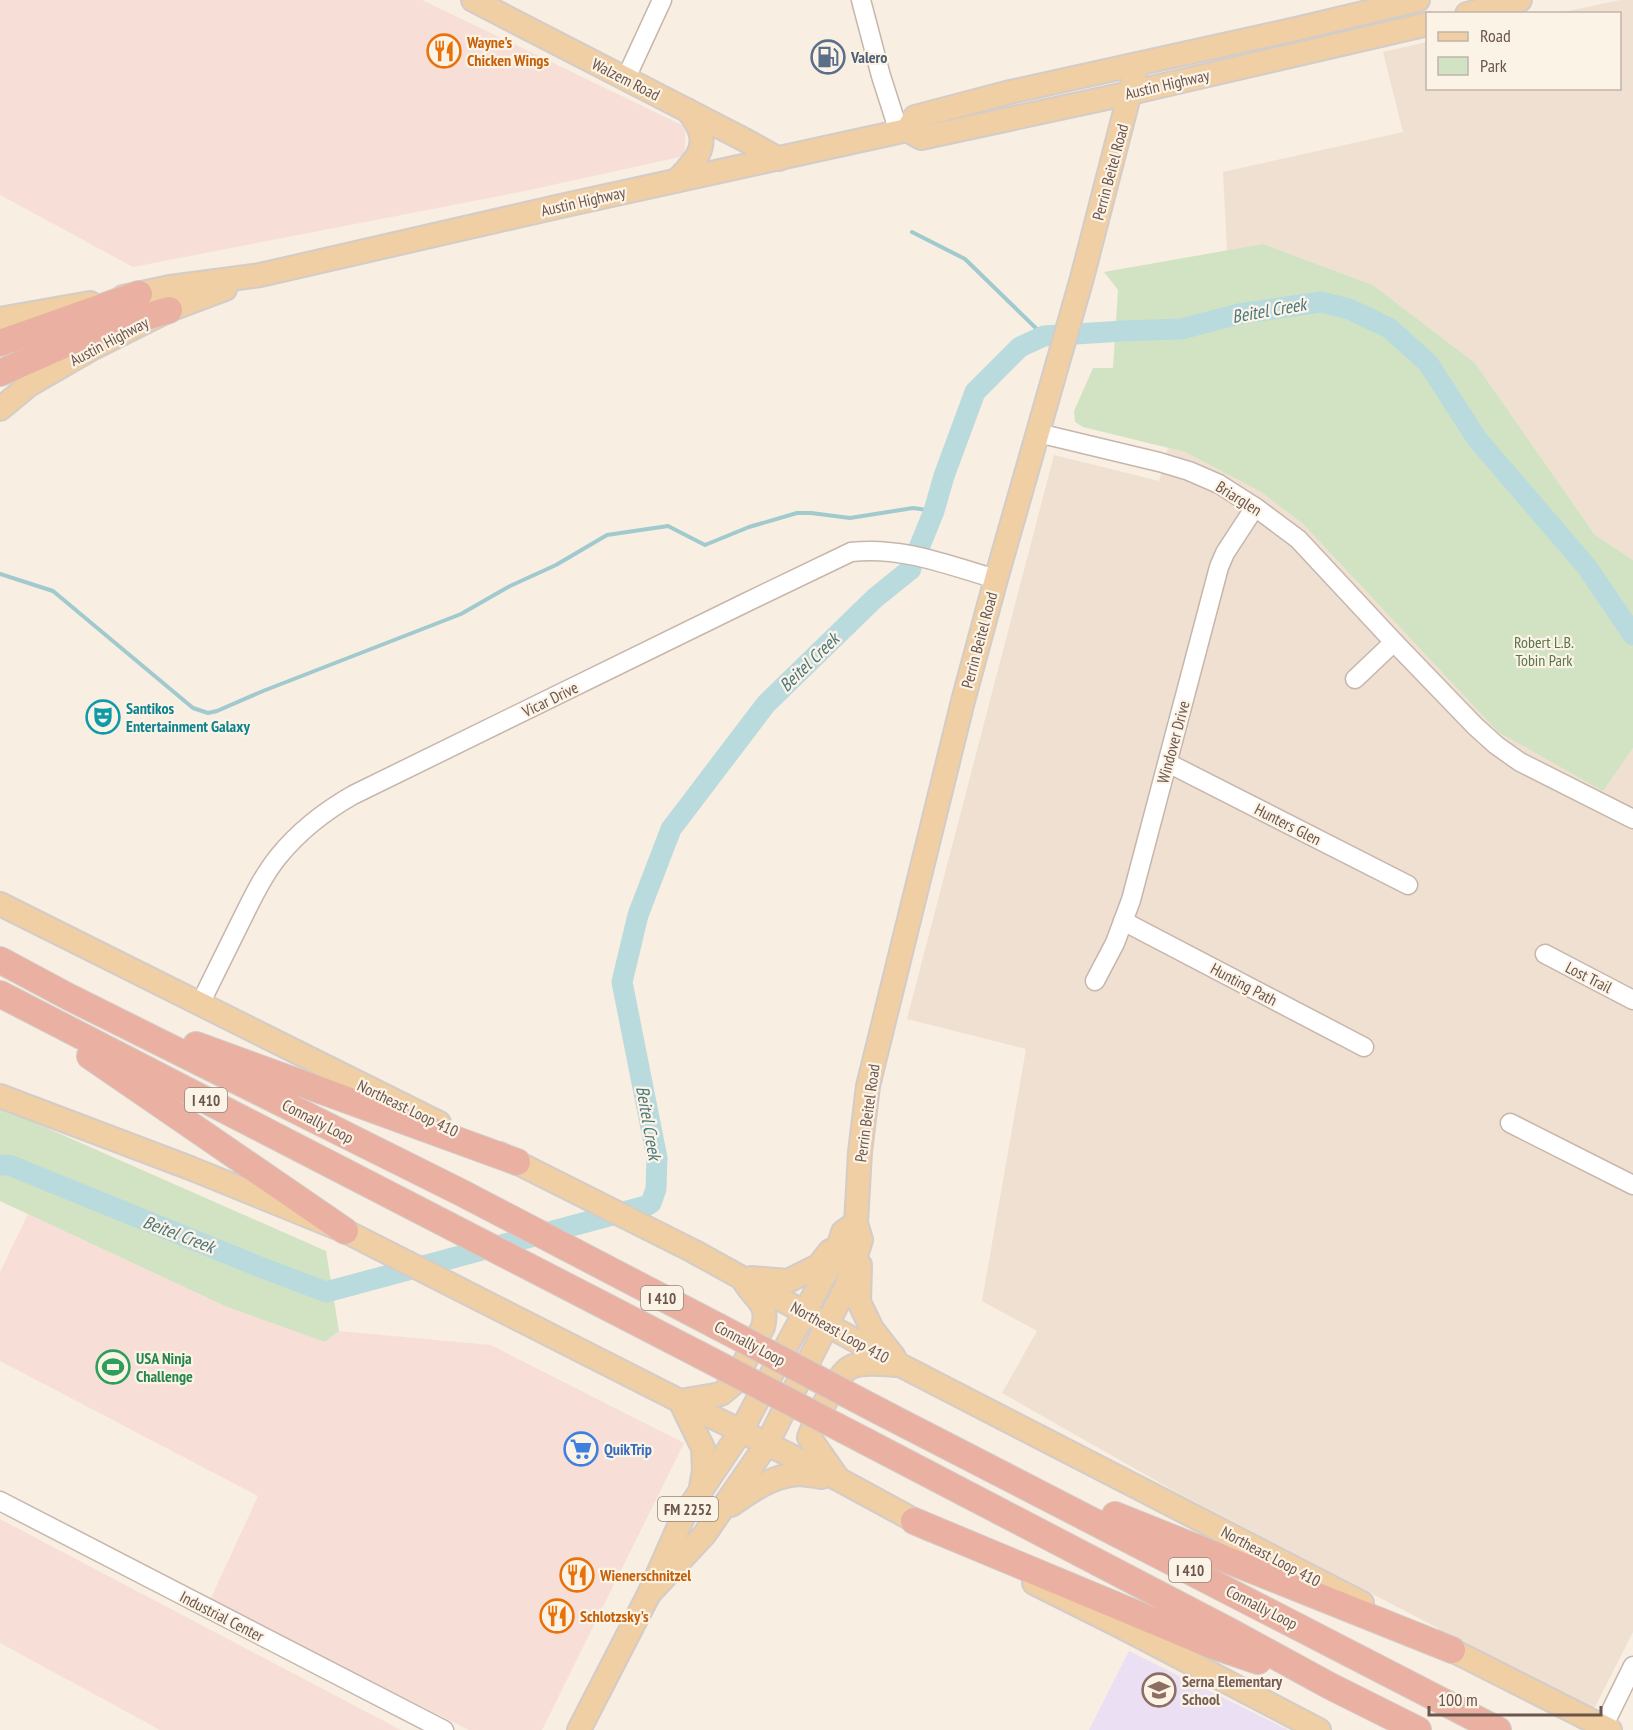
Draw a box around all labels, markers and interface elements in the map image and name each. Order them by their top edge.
legend [1426,12,1621,90]
text: Road [1480,24,1511,47]
place label: Wayne's Chicken Wings [466,32,549,70]
restaurant icon: Wayne's Chicken Wings [426,33,462,69]
fuel station icon: Valero [810,39,846,75]
place label: Valero [850,47,887,67]
street label: Walzem Road [589,53,663,105]
text: Park [1480,54,1507,77]
street label: Austin Highway [1123,65,1211,103]
street label: Perrin Beitel Road [1088,122,1132,222]
street label: Austin Highway [539,182,627,220]
water label: Beitel Creek [1230,292,1310,328]
street label: Austin Highway [66,312,152,370]
street label: Briarglen [1212,476,1266,520]
street label: Perrin Beitel Road [957,590,1001,690]
water label: Beitel Creek [774,626,845,696]
park label: Robert L.B. Tobin Park [1514,632,1574,670]
street label: Vicar Drive [518,677,581,722]
place label: Santikos Entertainment Galaxy [126,698,251,736]
theatre icon: Santikos Entertainment Galaxy [85,699,121,735]
street label: Windover Drive [1152,699,1194,785]
street label: Hunters Glen [1251,799,1325,849]
street label: Lost Trail [1562,957,1616,997]
street label: Hunting Path [1207,958,1281,1010]
street label: Perrin Beitel Road [850,1063,884,1163]
street label: Northeast Loop 410 [354,1075,462,1141]
water label: Beitel Creek [631,1084,667,1164]
road number: I 410 [185,1088,227,1112]
street label: Connally Loop [279,1095,357,1147]
water label: Beitel Creek [140,1210,220,1259]
road number: I 410 [641,1286,683,1310]
street label: Northeast Loop 410 [787,1297,893,1367]
street label: Connally Loop [711,1316,789,1370]
place label: USA Ninja Challenge [136,1348,193,1386]
sports icon: USA Ninja Challenge [95,1349,131,1385]
supermarket icon: QuikTrip [563,1431,599,1467]
place label: QuikTrip [604,1439,652,1459]
road number: FM 2252 [658,1497,718,1521]
street label: Northeast Loop 410 [1218,1521,1324,1591]
restaurant icon: Wienerschnitzel [559,1557,595,1593]
road number: I 410 [1169,1558,1211,1582]
place label: Wienerschnitzel [599,1565,691,1585]
street label: Connally Loop [1223,1581,1301,1633]
street label: Industrial Center [177,1586,268,1646]
restaurant icon: Schlotzsky's [539,1598,575,1634]
place label: Schlotzsky's [580,1606,649,1626]
place label: Serna Elementary School [1182,1671,1283,1709]
school or university icon: Serna Elementary School [1141,1672,1177,1708]
scale bar [1429,1679,1602,1717]
text: 100 m [1438,1688,1478,1711]

